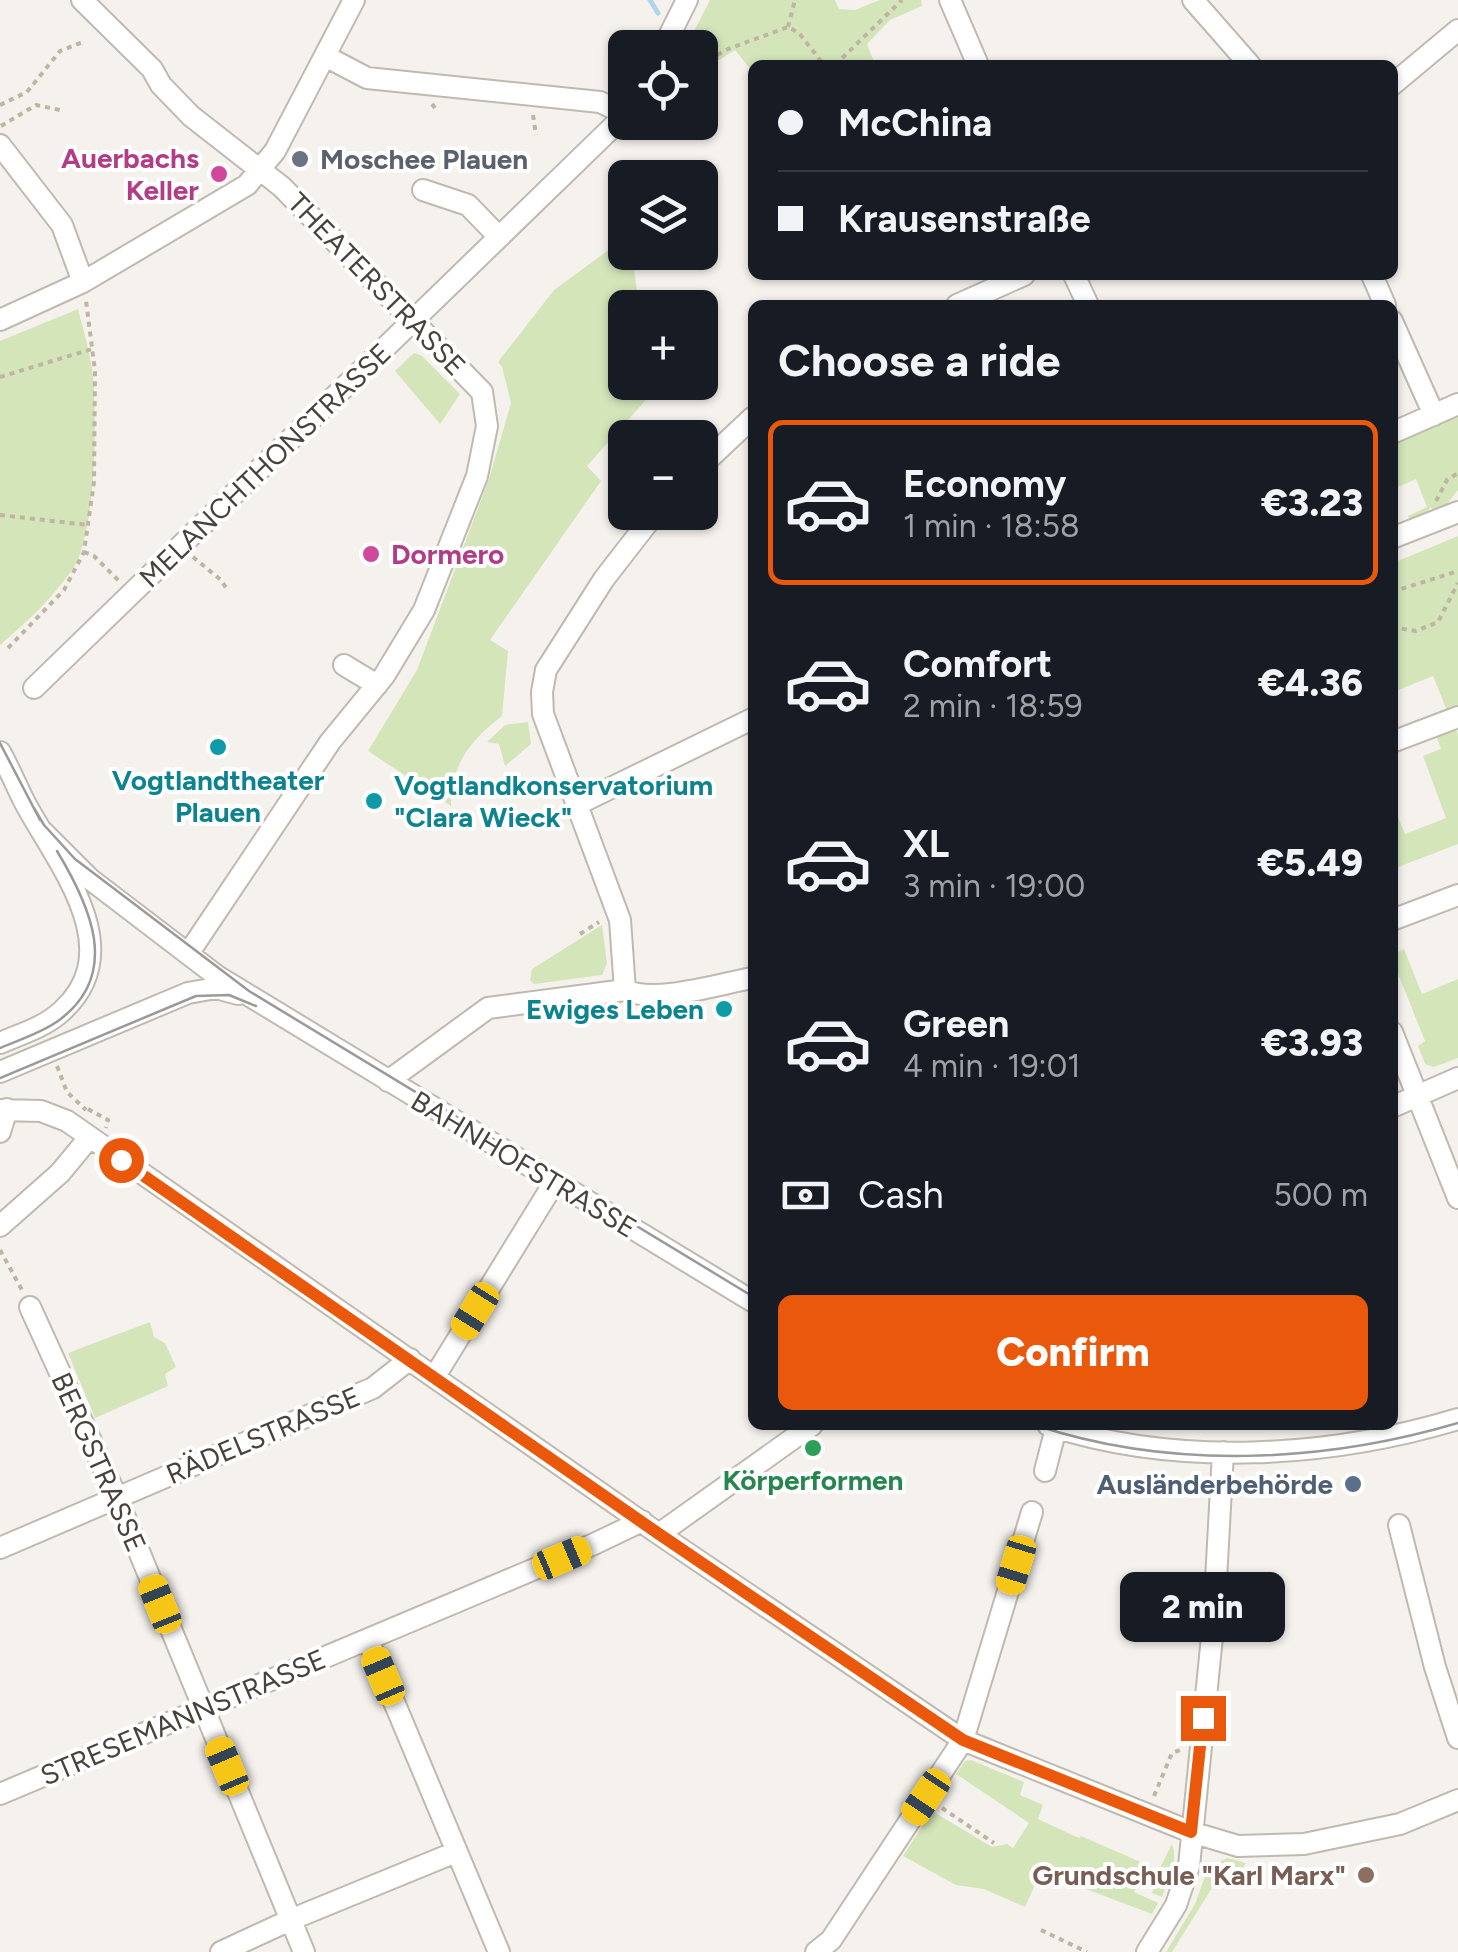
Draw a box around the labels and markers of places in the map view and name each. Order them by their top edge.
place label: Auerbachs Keller [61,141,199,207]
place label: Moschee Plauen [320,142,528,176]
marker: Moschee Plauen [289,148,311,170]
marker: Auerbachs Keller [208,163,230,185]
place label: Dormero [391,537,504,571]
marker: Dormero [360,543,382,565]
marker: Vogtlandtheater Plauen [207,736,229,758]
place label: Vogtlandtheater Plauen [112,763,325,829]
place label: Vogtlandkonservatorium "Clara Wieck" [394,768,713,834]
marker: Vogtlandkonservatorium "Clara Wieck" [363,790,385,812]
place label: Ewiges Leben [526,992,704,1026]
marker: Ewiges Leben [713,998,735,1020]
marker: Körperformen [802,1437,824,1459]
place label: Körperformen [722,1463,904,1497]
place label: Ausländerbehörde [1096,1467,1333,1501]
marker: Ausländerbehörde [1342,1473,1364,1495]
place label: Grundschule "Karl Marx" [1032,1858,1346,1892]
marker: Grundschule "Karl Marx" [1355,1864,1377,1886]

